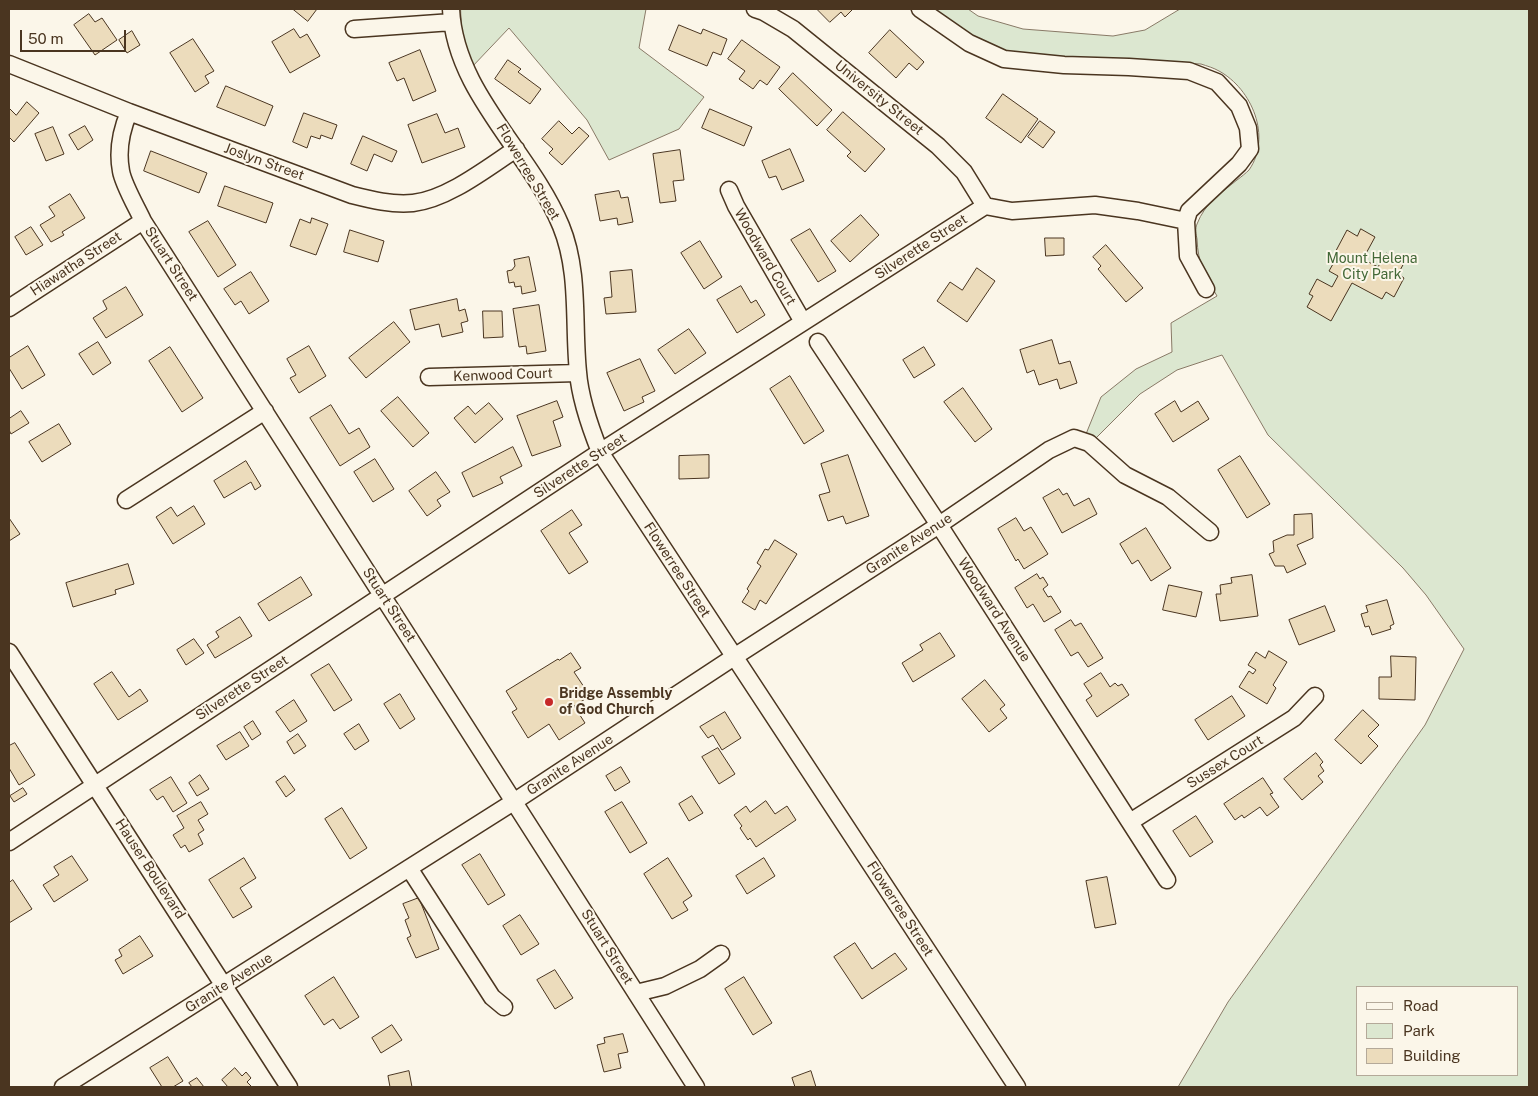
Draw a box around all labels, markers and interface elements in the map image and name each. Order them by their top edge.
scale bar [22,20,129,52]
text: 50 m [28,30,63,47]
street label: University Street [831,57,927,139]
street label: Flowerree Street [493,121,563,223]
street label: Joslyn Street [222,140,306,184]
street label: Woodward Court [730,206,800,308]
street label: Silverette Street [872,211,970,283]
street label: Stuart Street [141,224,201,304]
street label: Hiawatha Street [27,228,125,300]
park label: Mount Helena City Park [1326,251,1418,284]
street label: Kenwood Court [453,365,553,385]
street label: Silverette Street [531,430,629,502]
street label: Granite Avenue [863,510,955,578]
street label: Flowerree Street [640,519,714,621]
street label: Woodward Avenue [954,555,1034,665]
street label: Stuart Street [359,565,419,645]
street label: Silverette Street [193,652,291,724]
place label: Bridge Assembly of God Church [559,686,672,719]
marker: Bridge Assembly of God Church [543,696,555,708]
street label: Granite Avenue [524,731,616,799]
street label: Sussex Court [1184,732,1266,792]
street label: Hauser Boulevard [111,816,189,922]
street label: Flowerree Street [863,858,937,960]
street label: Stuart Street [577,906,637,988]
street label: Granite Avenue [182,950,276,1016]
legend [1356,986,1518,1076]
text: Road [1403,997,1439,1014]
text: Park [1403,1022,1435,1039]
text: Building [1403,1047,1461,1064]

